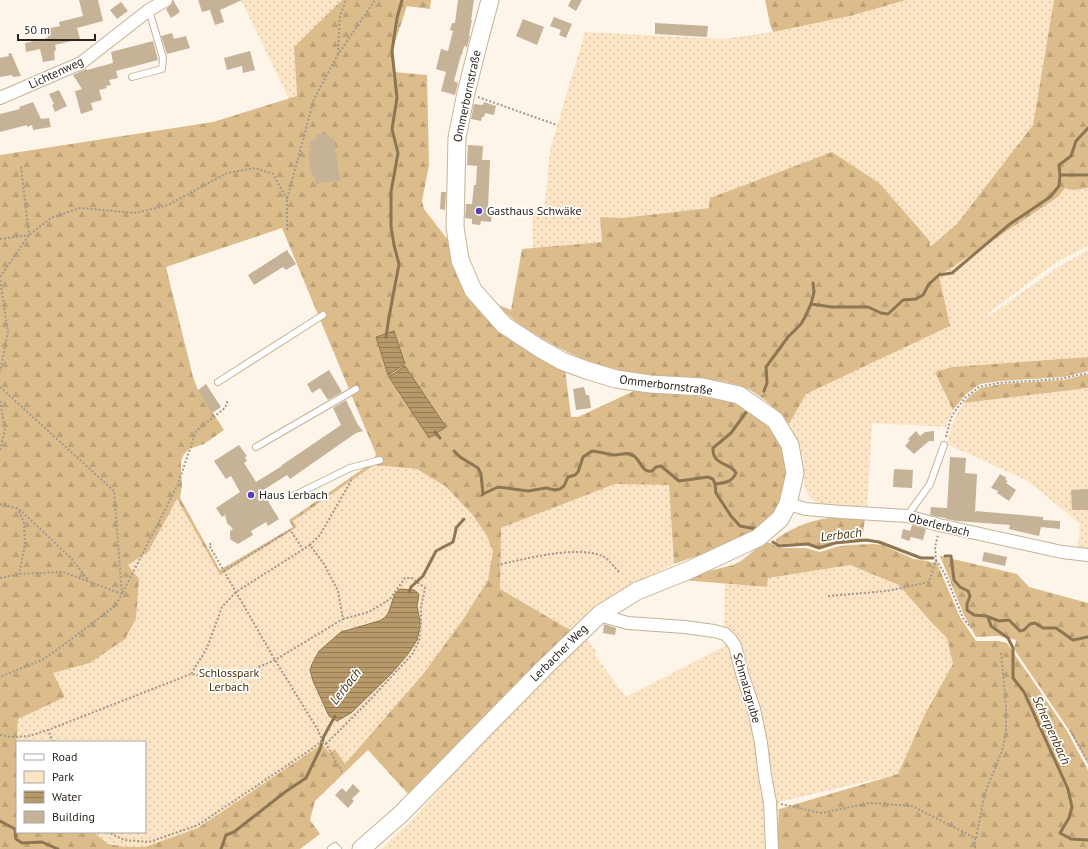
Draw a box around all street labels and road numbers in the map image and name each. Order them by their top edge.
street label: Ommerbornstraße [449,48,484,143]
street label: Lichtenweg [26,53,86,92]
street label: Ommerbornstraße [619,371,714,398]
street label: Oberlerbach [907,510,971,539]
street label: Lerbacher Weg [527,621,590,684]
street label: Schmalzgrube [730,651,765,725]

